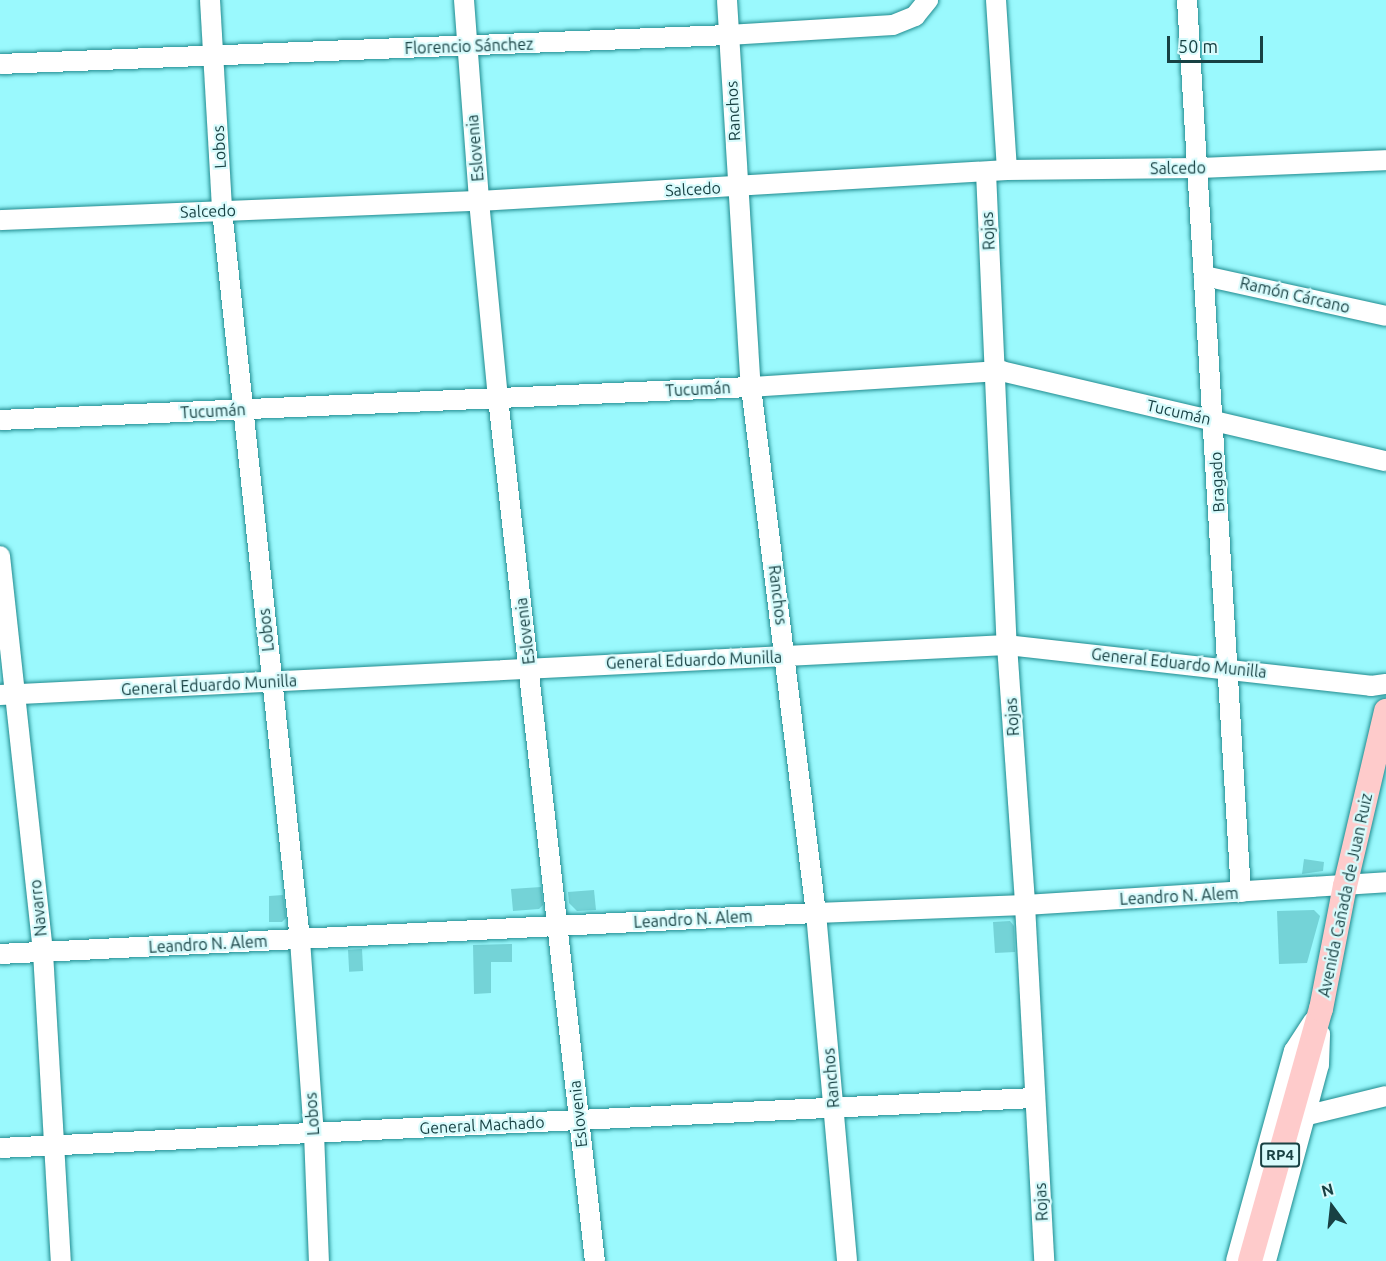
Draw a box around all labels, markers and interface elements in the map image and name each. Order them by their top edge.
scale bar [1170,24,1266,62]
street label: Florencio Sánchez [404,34,534,58]
text: 50 m [1178,36,1218,56]
street label: Ranchos [722,80,744,142]
street label: Eslovenia [463,114,487,182]
street label: Lobos [208,125,230,169]
street label: Salcedo [1150,158,1206,178]
street label: Salcedo [665,178,721,200]
street label: Salcedo [180,200,236,222]
street label: Rojas [977,211,999,251]
street label: Ramón Cárcano [1238,273,1352,317]
street label: Tucumán [665,378,731,400]
street label: Tucumán [1145,395,1213,429]
street label: Tucumán [180,400,246,422]
street label: Bragado [1206,451,1228,513]
street label: Ranchos [765,564,791,626]
street label: Eslovenia [511,596,539,666]
street label: Lobos [254,608,278,652]
street label: General Eduardo Munilla [1090,644,1268,682]
street label: General Eduardo Munilla [606,647,782,673]
street label: General Eduardo Munilla [121,671,297,699]
street label: Rojas [1001,697,1023,737]
street label: Avenida Cañada de Juan Ruiz [1314,791,1376,999]
street label: Navarro [25,879,51,937]
street label: Leandro N. Alem [1119,883,1239,909]
street label: Leandro N. Alem [633,906,753,932]
street label: Leandro N. Alem [148,931,268,957]
street label: Ranchos [819,1047,843,1109]
street label: Eslovenia [565,1080,591,1148]
street label: Lobos [301,1092,323,1136]
street label: General Machado [419,1112,545,1138]
road number: RP4 [1259,1143,1301,1167]
north arrow [1302,1177,1362,1237]
text: N [1319,1179,1335,1200]
street label: Rojas [1030,1182,1052,1222]

